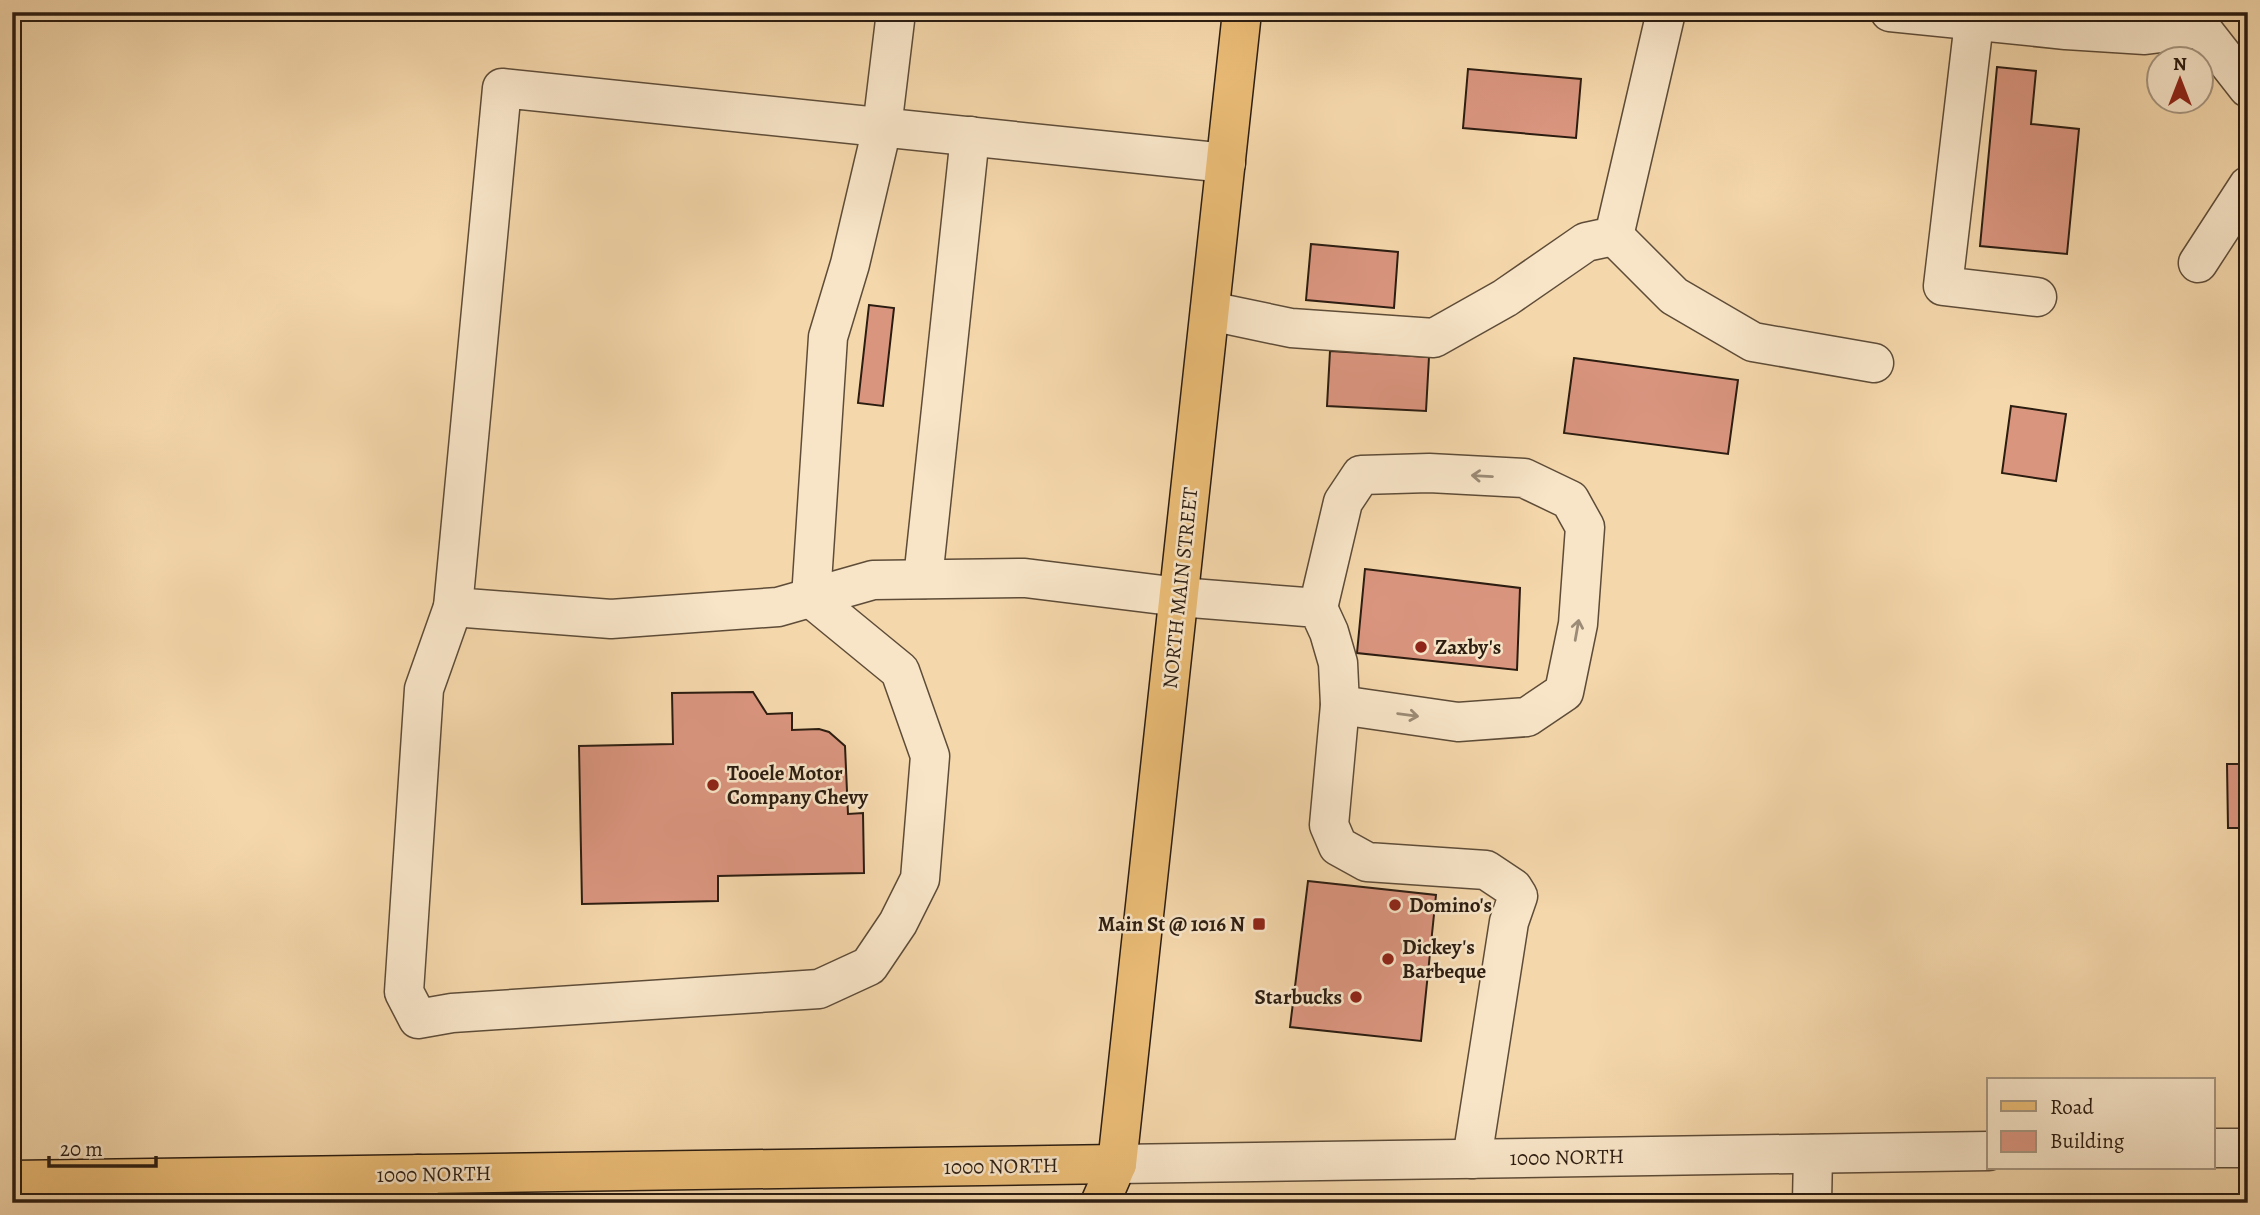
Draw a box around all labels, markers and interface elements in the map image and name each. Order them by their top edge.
north arrow [2144,46,2214,116]
text: N [2173,51,2187,77]
one-way arrow [1471,469,1494,482]
street label: NORTH MAIN STREET [1155,485,1205,690]
one-way arrow [1570,620,1584,642]
place label: Zaxby's [1435,633,1501,661]
marker: Zaxby's [1413,639,1429,655]
one-way arrow [1396,708,1419,721]
place label: Tooele Motor Company Chevy [727,759,869,811]
marker: Tooele Motor Company Chevy [705,777,721,793]
place label: Domino's [1409,891,1492,919]
marker: Domino's [1387,897,1403,913]
place label: Main St @ 1016 N [1098,910,1245,938]
marker: Main St @ 1016 N [1251,916,1267,932]
place label: Dickey's Barbeque [1402,933,1487,985]
marker: Dickey's Barbeque [1380,951,1396,967]
place label: Starbucks [1255,983,1342,1011]
marker: Starbucks [1348,989,1364,1005]
legend [1987,1078,2214,1170]
text: Road [2050,1093,2094,1121]
scale bar [49,1124,156,1168]
text: Building [2050,1127,2125,1155]
text: 20 m [60,1135,103,1163]
street label: 1000 NORTH [1509,1142,1625,1172]
street label: 1000 NORTH [943,1151,1059,1181]
street label: 1000 NORTH [376,1159,492,1189]

